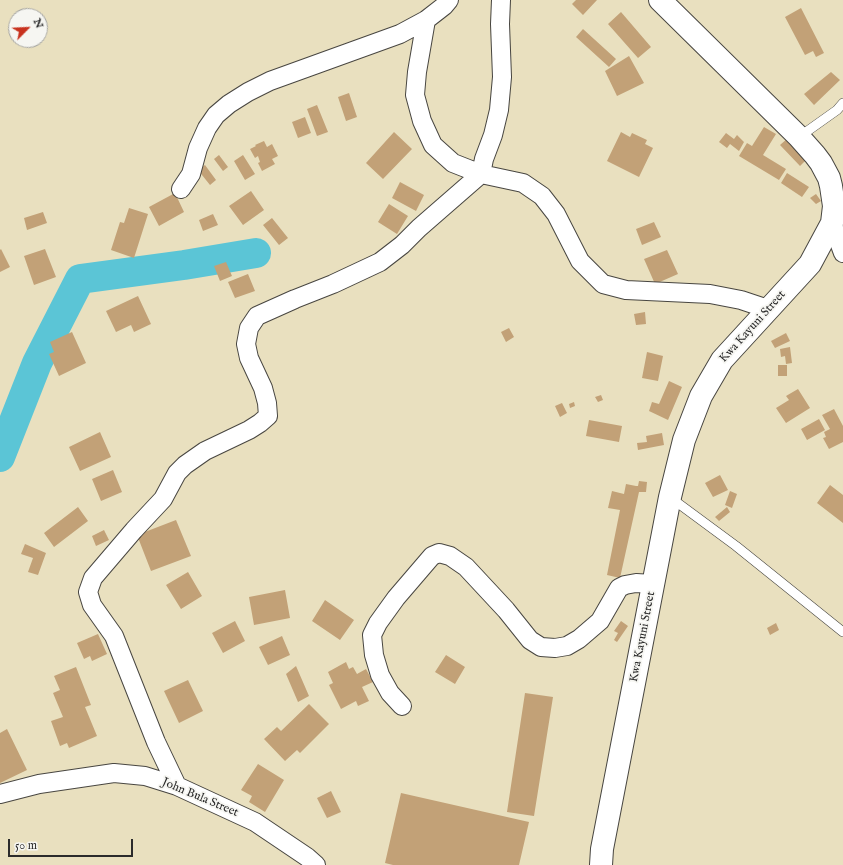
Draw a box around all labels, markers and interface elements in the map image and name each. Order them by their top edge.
north arrow [8,8,48,48]
text: N [30,16,46,31]
street label: Kwa Kayuni Street [717,288,789,366]
street label: Kwa Kayuni Street [627,590,659,684]
street label: John Bula Street [160,775,240,821]
scale bar [10,831,135,857]
text: 50 m [15,838,37,853]

